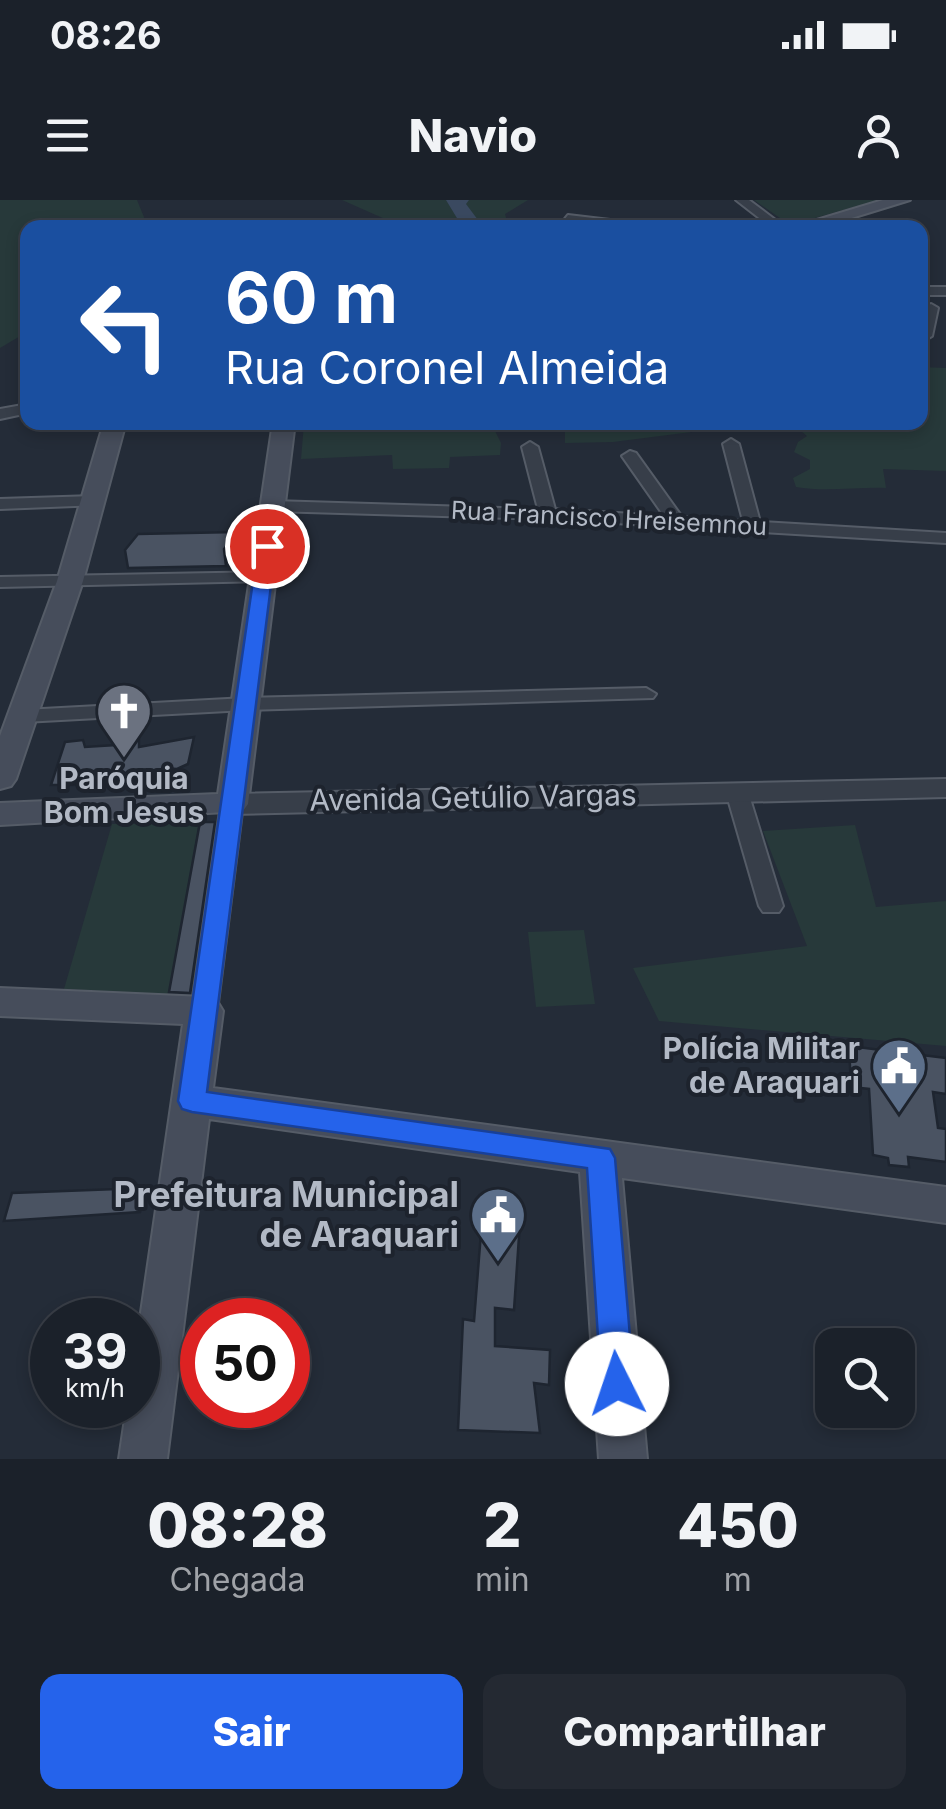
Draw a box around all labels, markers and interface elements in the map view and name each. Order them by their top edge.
text: 08:26 [50,12,162,58]
icon: menu [40,108,95,163]
text: Navio [409,108,537,163]
icon: person [851,108,906,163]
text: 60 m [225,255,398,340]
icon: left [60,260,190,390]
text: Rua Coronel Almeida [225,340,669,395]
street label: Rua Francisco Hreisemnou [450,495,768,541]
pin [225,504,310,589]
icon: arrive [240,519,295,574]
church icon: Paróquia Bom Jesus [94,681,154,760]
place label: Paróquia Bom Jesus [44,760,204,830]
street label: Avenida Getúlio Vargas [309,776,637,818]
place label: Polícia Militar de Araquari [663,1030,860,1100]
public building icon: Polícia Militar de Araquari [869,1036,929,1115]
place label: Prefeitura Municipal de Araquari [114,1173,459,1255]
public building icon: Prefeitura Municipal de Araquari [468,1185,528,1264]
speed limit sign: 50 [180,1298,310,1428]
text: 39 [63,1321,127,1381]
map controls [815,1328,915,1428]
button: search [815,1328,915,1428]
position arrow [565,1332,669,1436]
text: km/h [65,1373,125,1403]
text: 08:28 [147,1489,328,1561]
text: 2 [483,1489,521,1561]
text: 450 [677,1489,799,1561]
text: Chegada [169,1560,306,1599]
text: min [475,1560,530,1599]
text: m [724,1560,752,1599]
button: Sair [40,1674,463,1789]
button: Compartilhar [483,1674,906,1789]

